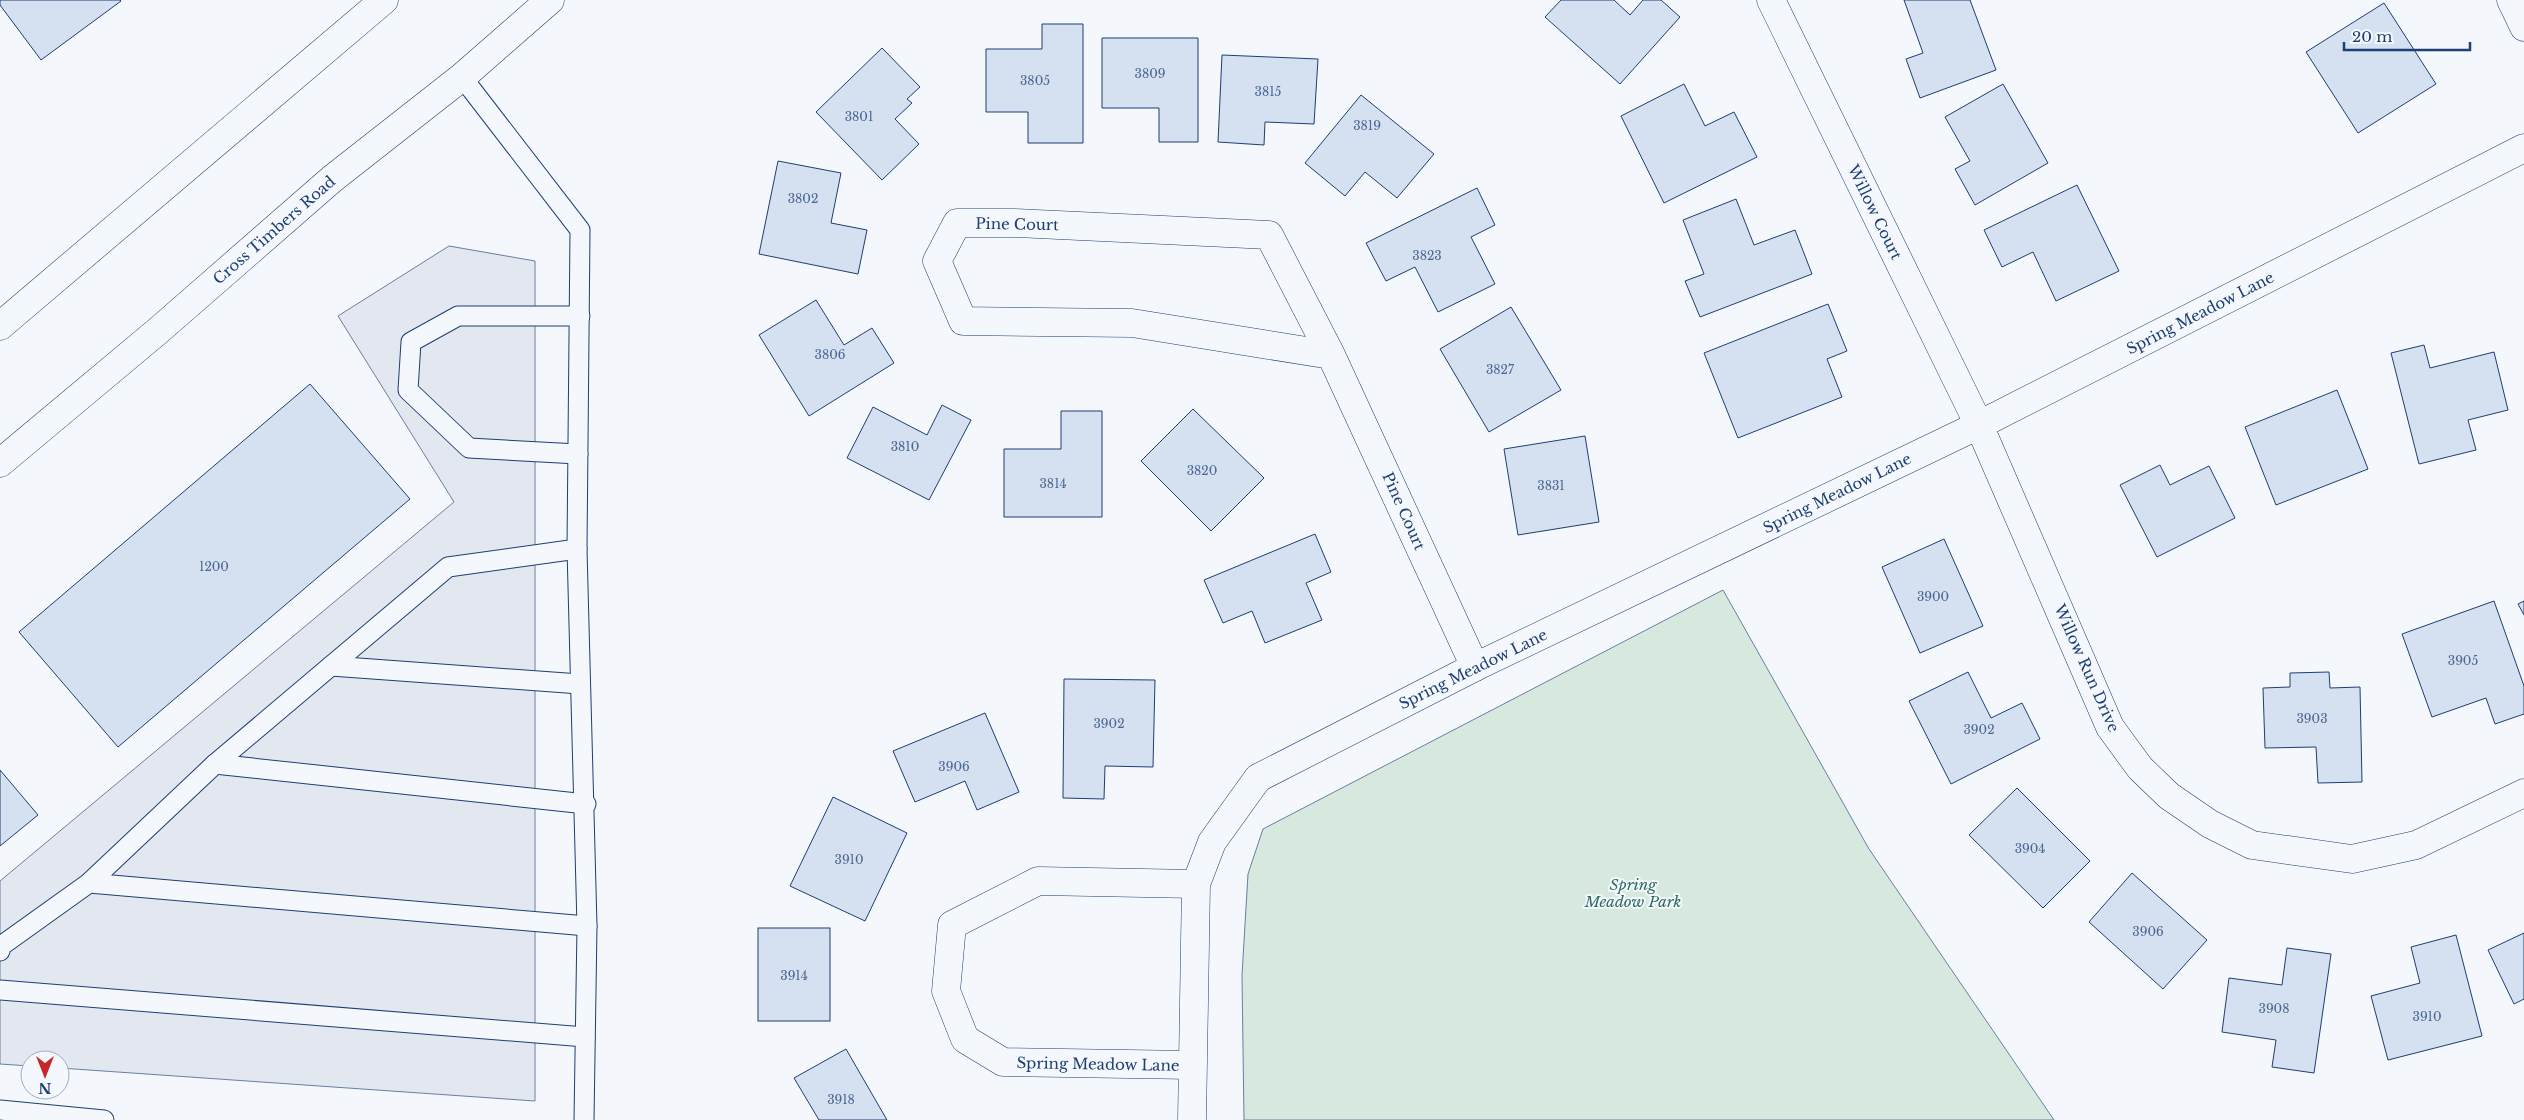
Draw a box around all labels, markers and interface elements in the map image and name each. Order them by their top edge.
scale bar [2344,20,2470,52]
text: 20 m [2352,27,2392,46]
house number: 3809 [1135,66,1165,81]
house number: 3805 [1020,73,1050,88]
house number: 3815 [1255,84,1282,99]
house number: 3801 [845,109,873,124]
house number: 3819 [1353,118,1381,133]
street label: Willow Court [1843,161,1906,263]
street label: Cross Timbers Road [209,172,339,288]
house number: 3802 [788,191,818,206]
street label: Pine Court [975,214,1059,234]
house number: 3823 [1412,248,1442,263]
street label: Spring Meadow Lane [2123,268,2277,358]
house number: 3806 [815,347,846,362]
house number: 3827 [1486,362,1515,377]
house number: 3810 [891,439,919,454]
street label: Spring Meadow Lane [1760,449,1914,537]
house number: 3820 [1187,463,1217,478]
street label: Pine Court [1378,469,1430,553]
house number: 3814 [1039,476,1067,491]
house number: 3831 [1537,478,1565,493]
house number: 1200 [199,559,229,574]
house number: 3900 [1917,589,1949,604]
street label: Willow Run Drive [2050,600,2124,735]
street label: Spring Meadow Lane [1396,625,1550,713]
house number: 3905 [2448,653,2478,668]
house number: 3903 [2296,711,2328,726]
house number: 3902 [1093,716,1125,731]
house number: 3902 [1963,722,1995,737]
house number: 3906 [938,759,970,774]
house number: 3904 [2015,841,2045,856]
house number: 3910 [834,852,864,867]
park label: Spring Meadow Park [1584,875,1681,911]
house number: 3906 [2132,924,2164,939]
house number: 3914 [780,968,808,983]
house number: 3908 [2259,1001,2289,1016]
house number: 3910 [2412,1009,2442,1024]
north arrow [20,1050,70,1100]
street label: Spring Meadow Lane [1016,1053,1180,1075]
text: N [38,1079,52,1097]
house number: 3918 [827,1092,855,1107]

